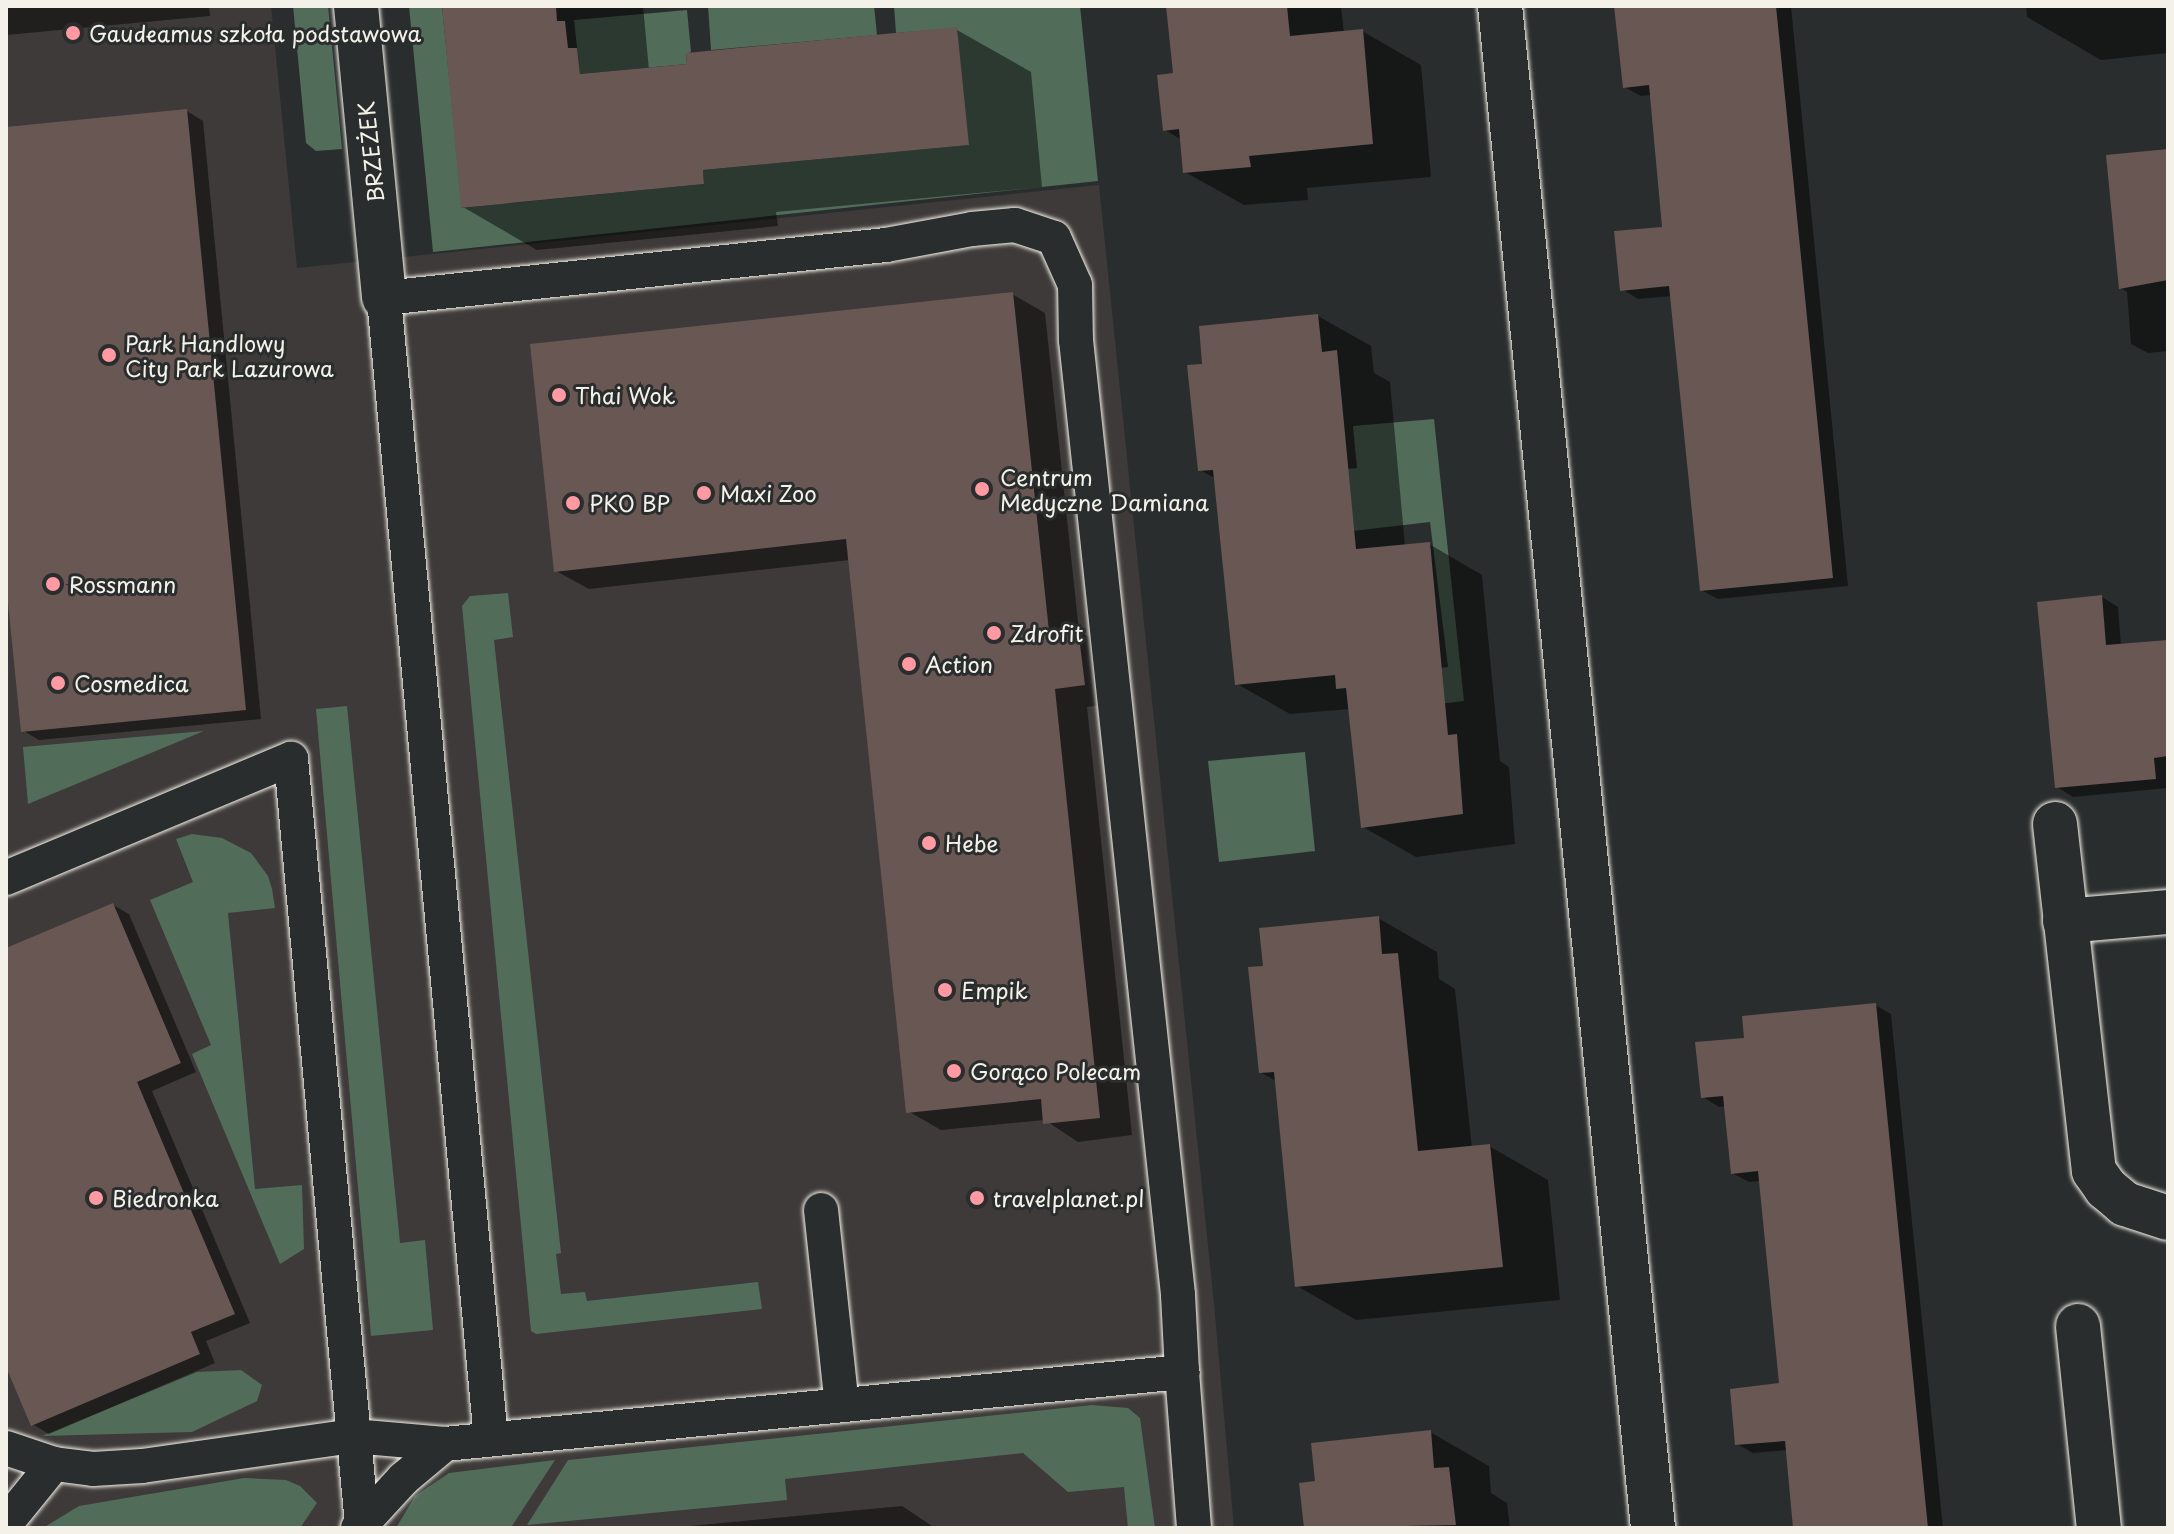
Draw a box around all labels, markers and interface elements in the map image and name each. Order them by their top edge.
place label: Gaudeamus szkoła podstawowa [89,20,423,46]
marker: Gaudeamus szkoła podstawowa [64,24,82,42]
street label: BRZEŻEK [352,100,388,204]
place label: Park Handlowy City Park Lazurowa [125,329,335,380]
marker: Park Handlowy City Park Lazurowa [100,346,118,364]
place label: Thai Wok [575,382,676,408]
marker: Thai Wok [550,386,568,404]
place label: Centrum Medyczne Damiana [1000,463,1210,514]
marker: Centrum Medyczne Damiana [971,478,993,500]
place label: Maxi Zoo [720,480,818,506]
marker: Maxi Zoo [695,484,713,502]
place label: PKO BP [589,490,670,516]
marker: PKO BP [564,494,582,512]
place label: Rossmann [69,571,176,597]
marker: Rossmann [44,575,62,593]
place label: Zdrofit [1010,620,1084,646]
marker: Zdrofit [985,624,1003,642]
place label: Action [925,651,993,677]
marker: Action [900,655,918,673]
place label: Cosmedica [74,670,189,696]
marker: Cosmedica [49,674,67,692]
place label: Hebe [945,830,999,856]
marker: Hebe [920,834,938,852]
place label: Empik [961,977,1028,1003]
marker: Empik [936,981,954,999]
place label: Gorąco Polecam [970,1058,1141,1084]
marker: Gorąco Polecam [945,1062,963,1080]
place label: Biedronka [112,1185,219,1211]
place label: travelplanet.pl [993,1185,1144,1211]
marker: Biedronka [87,1189,105,1207]
marker: travelplanet.pl [968,1189,986,1207]

